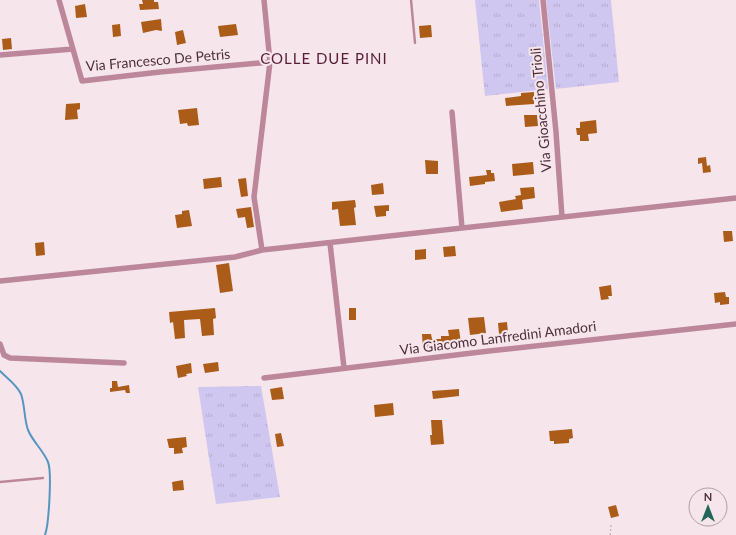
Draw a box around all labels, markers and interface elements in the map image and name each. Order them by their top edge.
street label: Via Francesco De Petris [85,45,231,74]
street label: Via Gioacchino Trioli [527,47,554,173]
district label: COLLE DUE PINI [260,49,388,67]
street label: Via Giacomo Lanfredini Amadori [399,317,597,358]
north arrow [688,487,728,527]
text: N [704,490,712,503]

